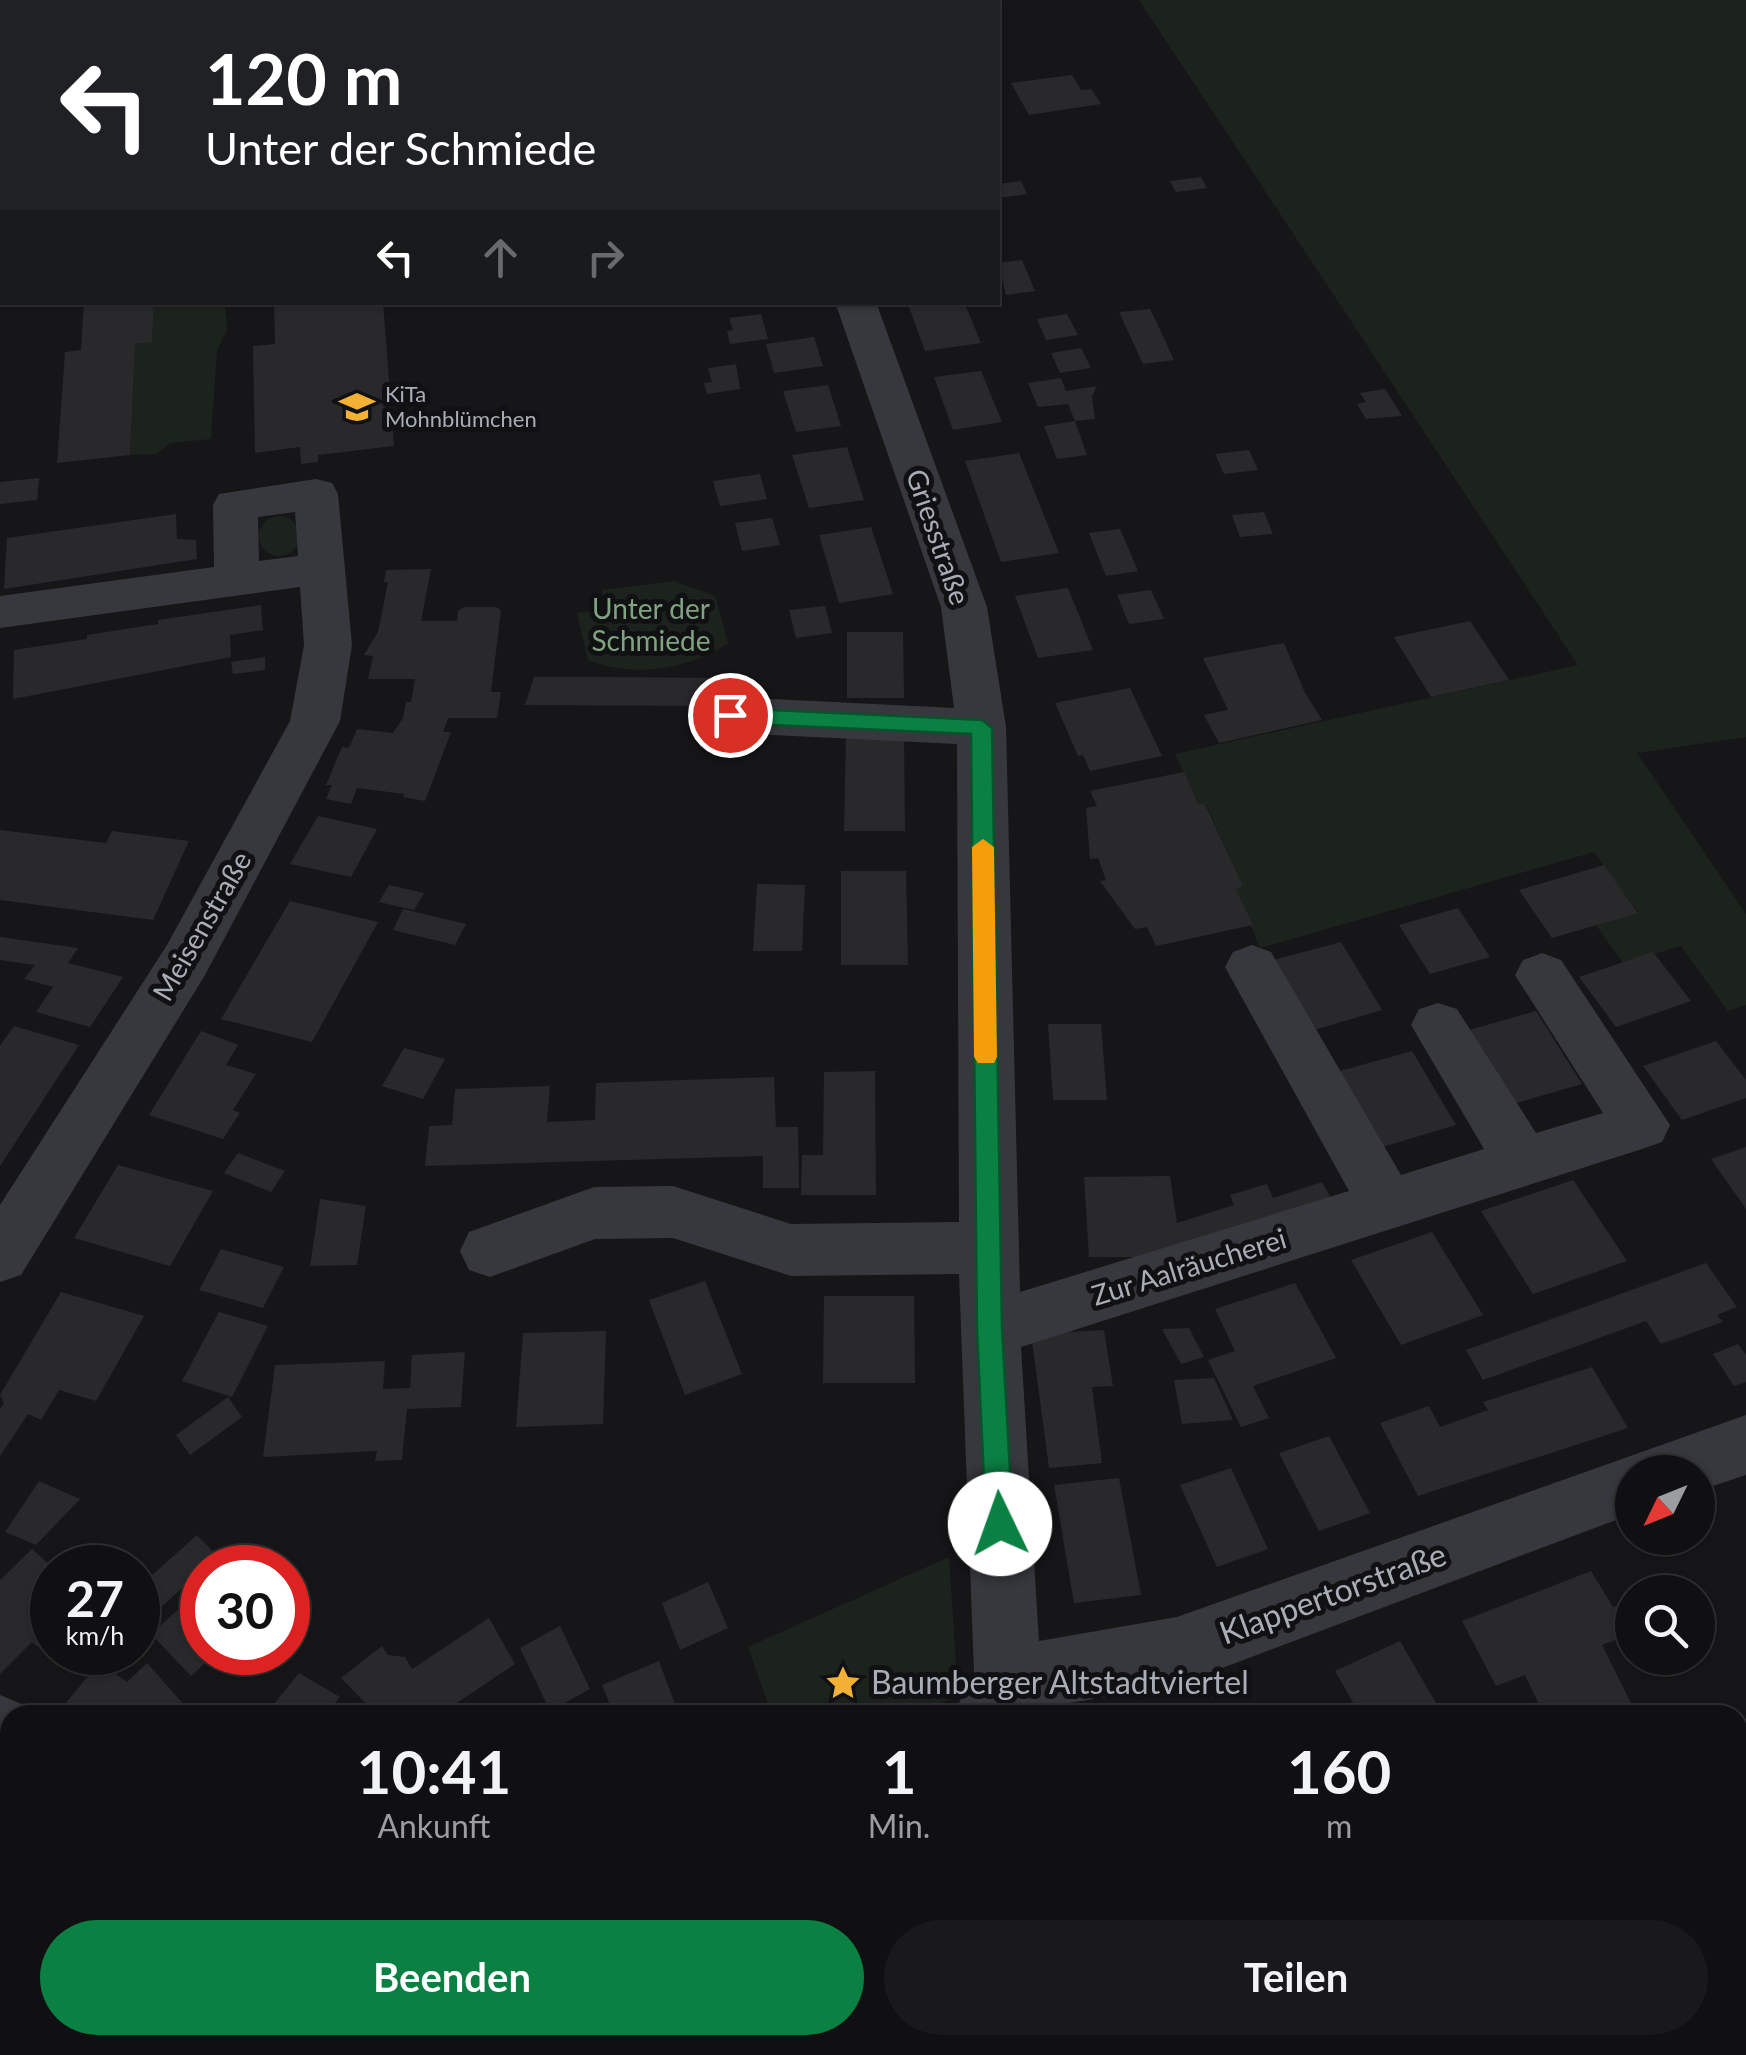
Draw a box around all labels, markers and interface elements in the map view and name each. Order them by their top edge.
text: 120 m [205,36,402,120]
icon: left [40,40,170,170]
text: Unter der Schmiede [205,121,596,175]
icon: left [368,230,423,285]
icon: ahead [473,230,528,285]
icon: right [578,230,633,285]
place label: KiTa Mohnblümchen [385,380,537,432]
school or university icon: KiTa Mohnblümchen [338,388,376,426]
street label: Griesstraße [900,464,978,609]
park label: Unter der Schmiede [591,591,711,657]
pin [688,673,773,758]
icon: arrive [703,688,758,743]
street label: Meisenstraße [145,845,258,1006]
street label: Zur Aalräucherei [1087,1220,1290,1312]
north arrow [1615,1455,1715,1555]
map controls [1615,1455,1715,1675]
position arrow [948,1472,1052,1576]
street label: Klappertorstraße [1214,1534,1451,1652]
speed limit sign: 30 [180,1545,310,1675]
text: 27 [66,1568,124,1628]
button: search [1615,1575,1715,1675]
text: km/h [66,1620,124,1650]
place label: Baumberger Altstadtviertel [871,1662,1249,1701]
place icon: Baumberger Altstadtviertel [824,1664,862,1702]
text: 10:41 [357,1735,511,1807]
text: 1 [882,1735,917,1807]
text: 160 [1287,1735,1391,1807]
text: Ankunft [377,1806,490,1845]
text: Min. [868,1806,930,1845]
text: m [1326,1806,1352,1845]
button: Beenden [40,1920,864,2035]
button: Teilen [884,1920,1708,2035]

